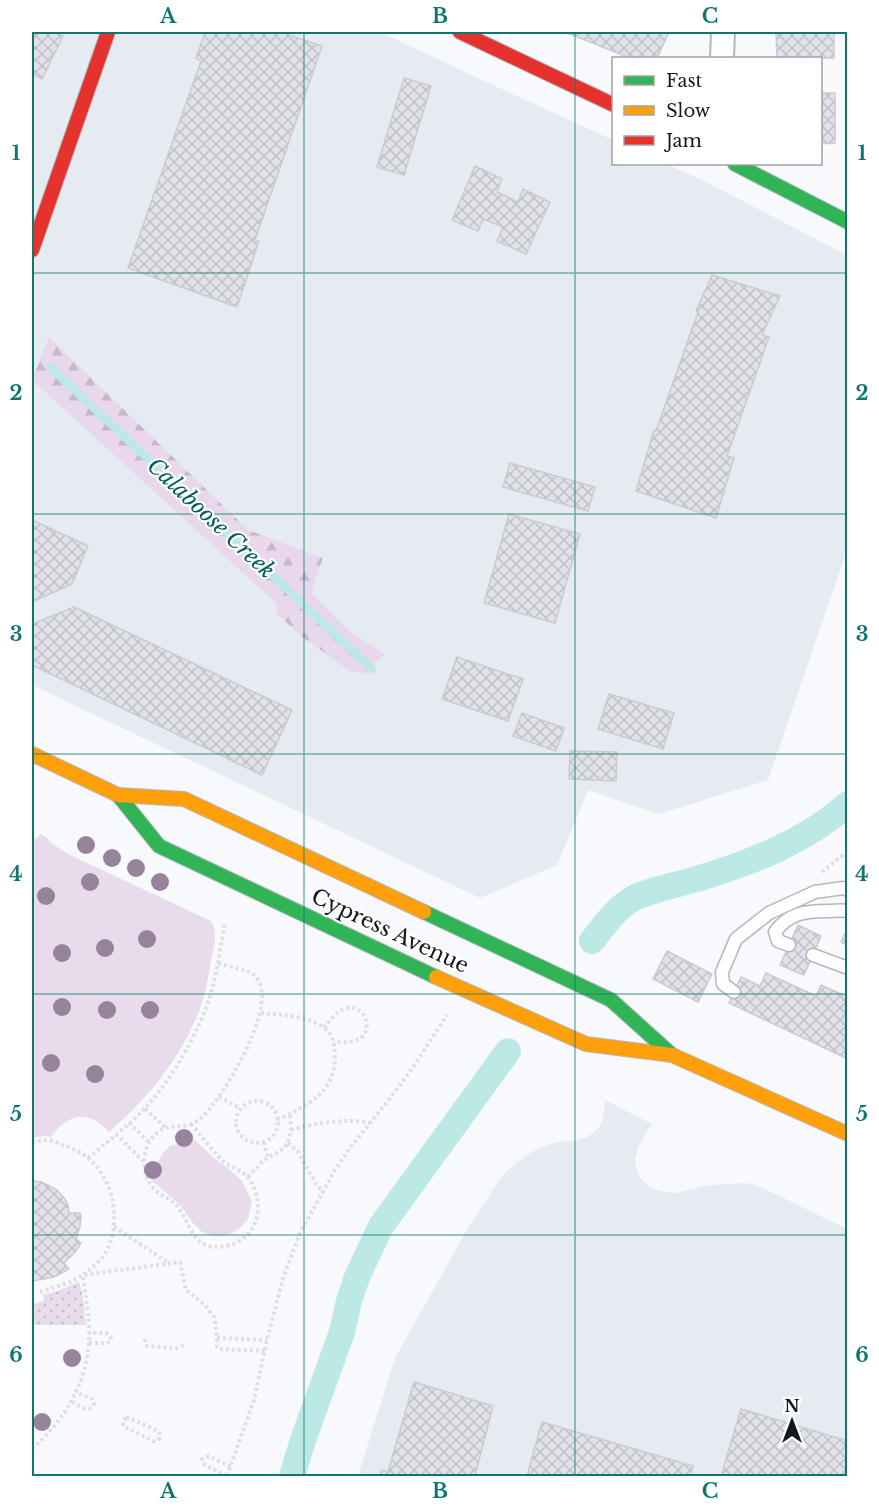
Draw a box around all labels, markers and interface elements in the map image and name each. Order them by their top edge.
text: A [159,4,177,28]
text: B [432,4,448,28]
text: C [702,4,718,28]
legend [612,57,822,165]
text: Fast [666,70,703,92]
text: Slow [666,100,711,122]
text: Jam [664,130,702,152]
text: 1 [12,141,21,165]
text: 1 [858,141,867,165]
text: 2 [9,381,23,405]
text: 2 [855,381,869,405]
water label: Calaboose Creek [142,452,280,584]
text: 3 [10,622,22,646]
text: 3 [856,622,868,646]
text: 4 [9,862,23,886]
text: 4 [855,862,869,886]
street label: Cypress Avenue [307,883,473,979]
text: 5 [10,1102,22,1126]
text: 5 [856,1102,868,1126]
text: 6 [9,1343,23,1367]
text: 6 [855,1343,869,1367]
north arrow [762,1391,822,1451]
text: N [784,1396,800,1416]
text: A [159,1479,177,1503]
text: B [432,1479,448,1503]
text: C [702,1479,718,1503]

